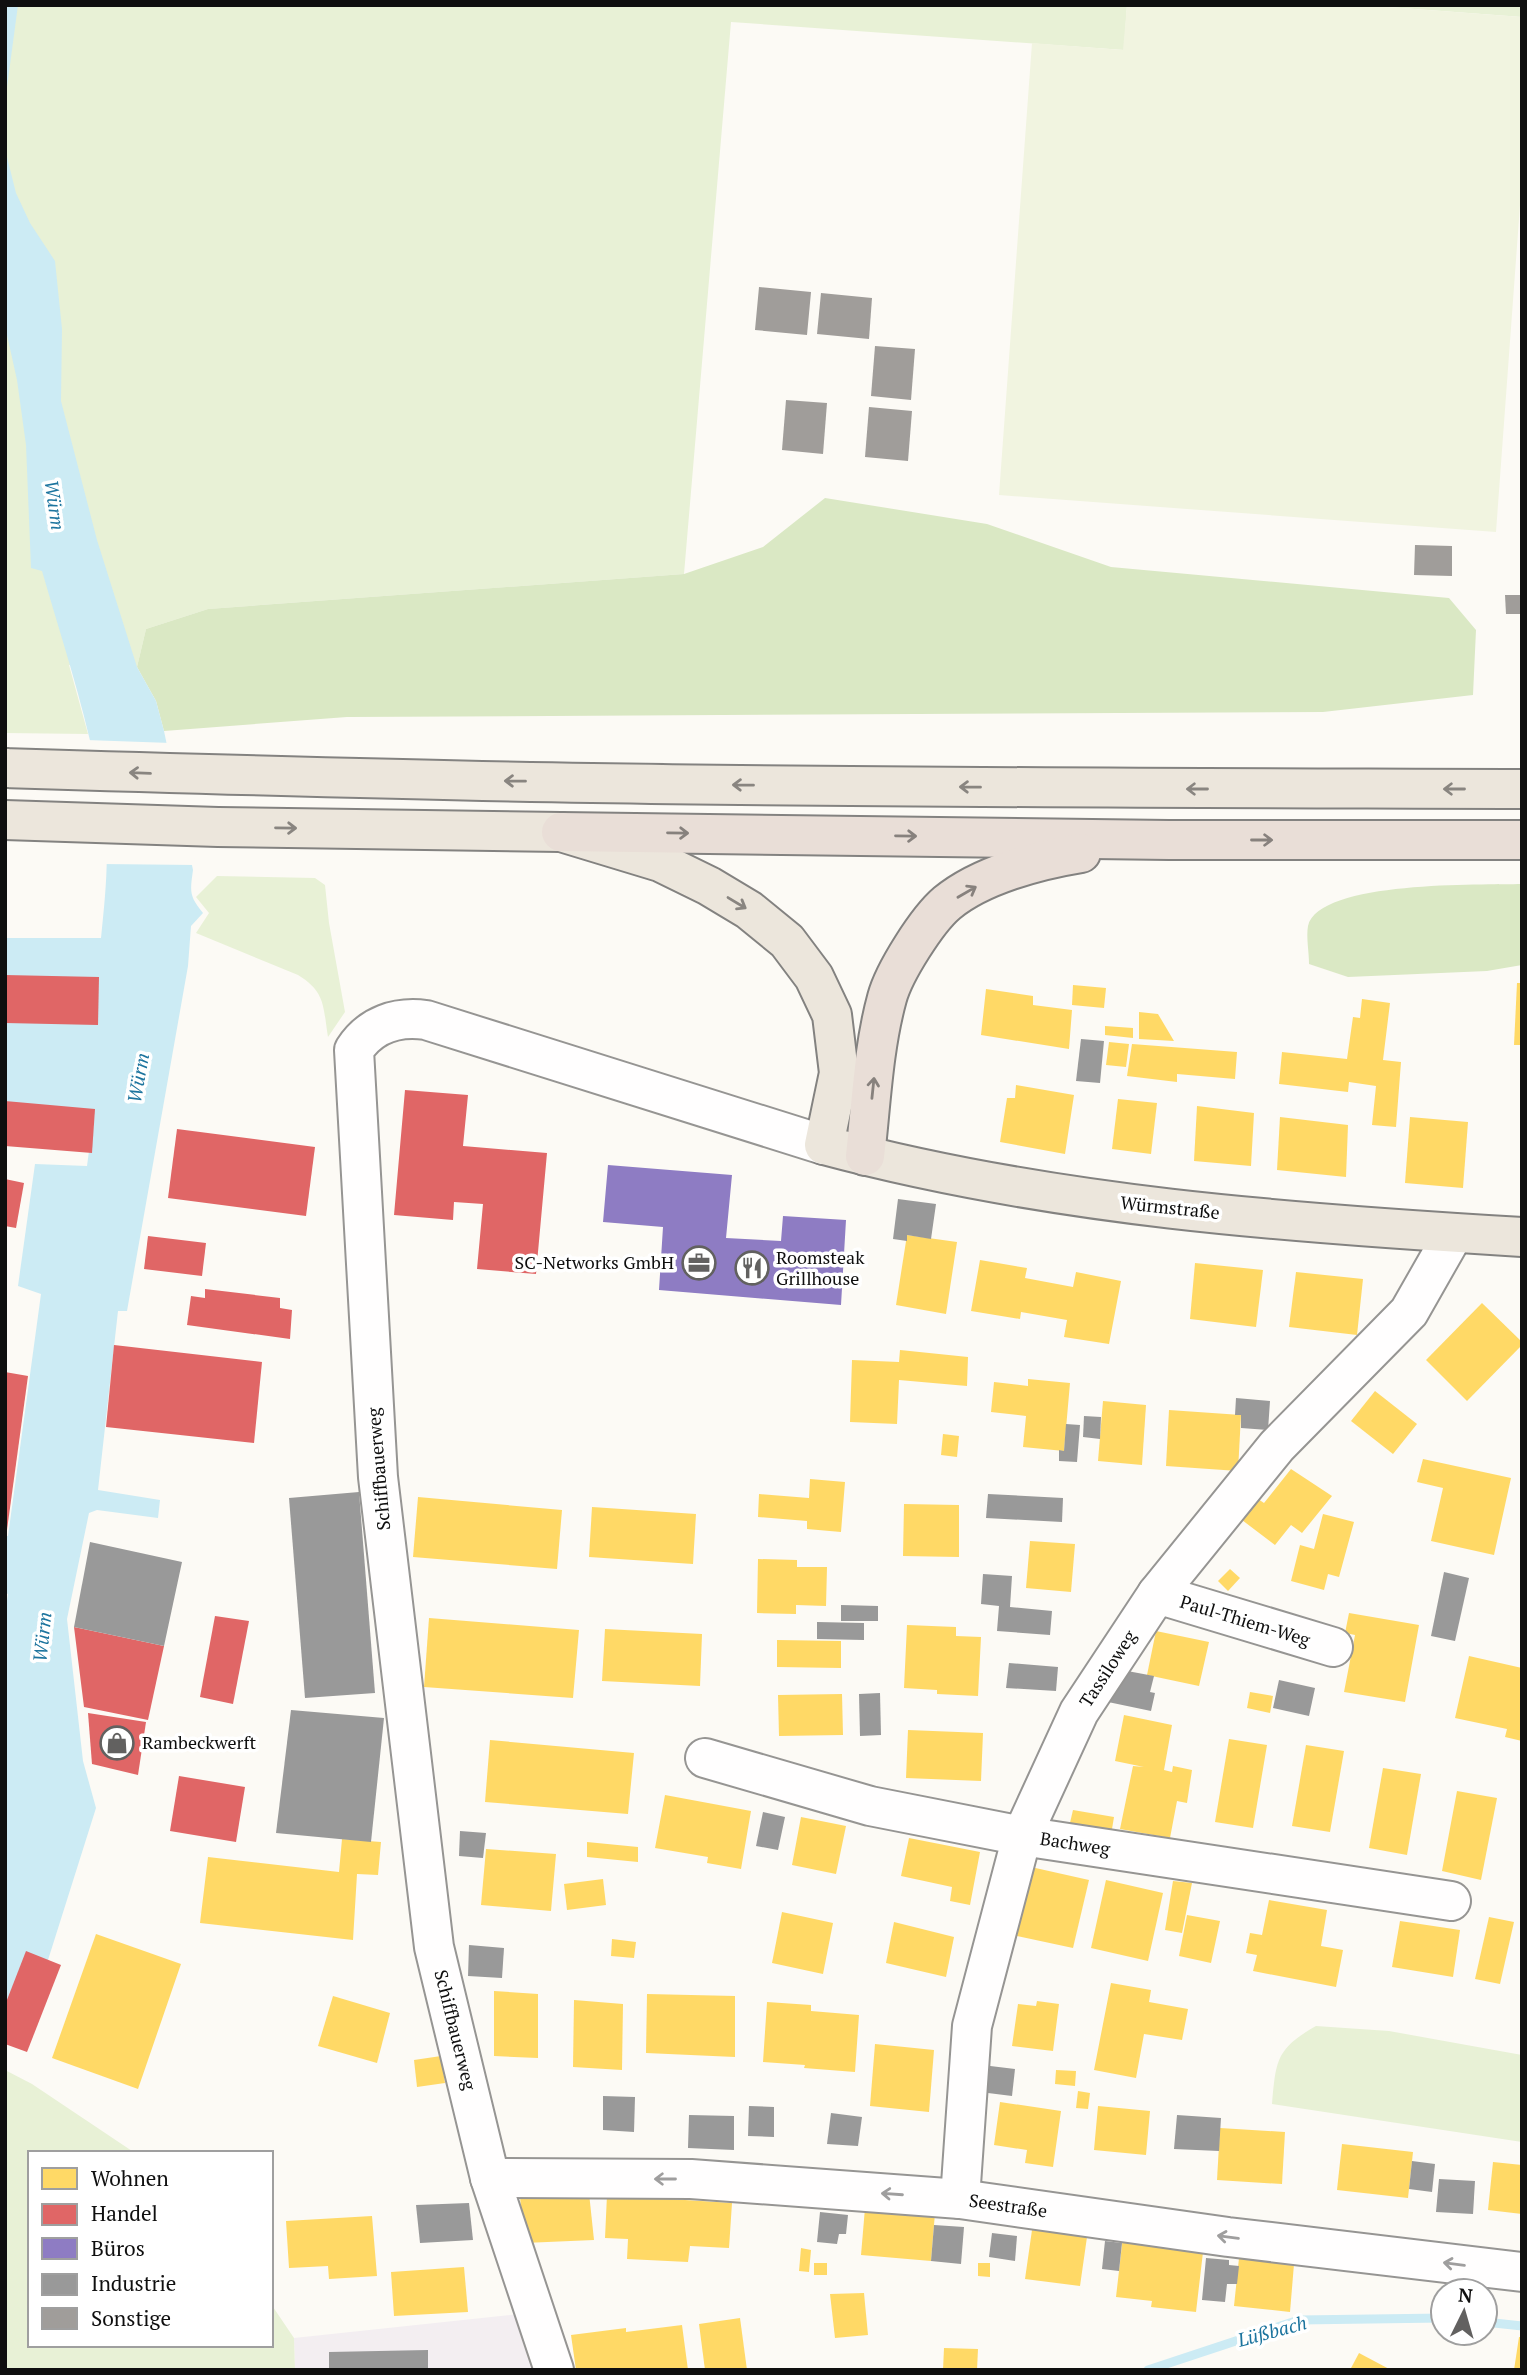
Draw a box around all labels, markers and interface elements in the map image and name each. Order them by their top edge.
water label: Würm [40,478,71,532]
one-way arrow [129,766,152,779]
one-way arrow [504,775,527,788]
one-way arrow [731,778,754,792]
one-way arrow [959,780,982,794]
one-way arrow [1186,782,1209,796]
one-way arrow [1442,782,1465,796]
one-way arrow [275,822,298,835]
one-way arrow [666,827,689,840]
one-way arrow [894,829,917,843]
one-way arrow [1250,833,1273,847]
one-way arrow [956,885,976,899]
one-way arrow [726,896,746,910]
water label: Würm [121,1051,154,1105]
one-way arrow [866,1078,879,1100]
street label: Würmstraße [1119,1190,1221,1224]
office icon: SC-Networks GmbH [680,1244,718,1282]
place label: Roomsteak Grillhouse [776,1245,865,1290]
restaurant icon: Roomsteak Grillhouse [733,1249,771,1287]
place label: SC-Networks GmbH [515,1250,674,1274]
street label: Schiffbauerweg [361,1406,395,1531]
street label: Paul-Thiem-Weg [1177,1589,1314,1651]
water label: Würm [26,1611,57,1663]
street label: Tassiloweg [1073,1625,1141,1712]
shop icon: Rambeckwerft [98,1724,136,1762]
place label: Rambeckwerft [142,1730,256,1754]
street label: Bachweg [1038,1826,1112,1860]
street label: Schiffbauerweg [429,1967,483,2093]
legend [28,2151,273,2347]
text: Wohnen [91,2164,169,2192]
one-way arrow [654,2172,677,2186]
one-way arrow [881,2187,904,2200]
street label: Seestraße [967,2188,1049,2222]
text: Handel [91,2199,158,2227]
one-way arrow [1217,2230,1240,2243]
text: Büros [91,2234,145,2262]
one-way arrow [1443,2257,1466,2270]
text: Industrie [91,2269,176,2297]
north arrow [1429,2277,1499,2347]
text: N [1457,2281,1474,2308]
text: Sonstige [91,2304,171,2332]
water label: Lüßbach [1233,2309,1309,2352]

